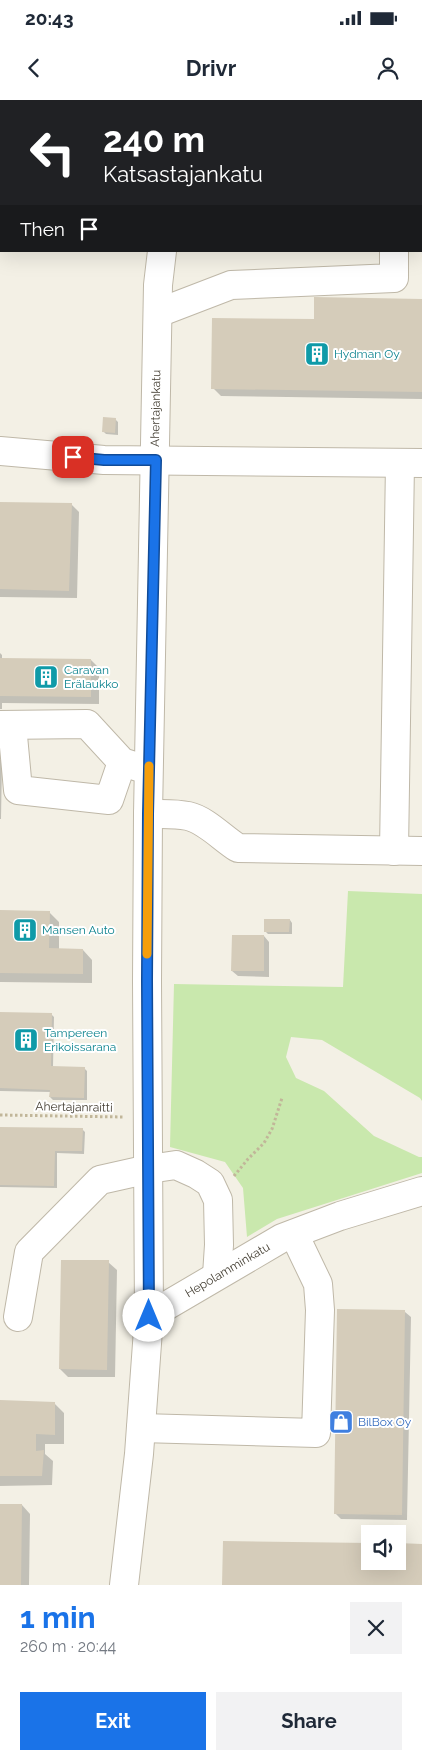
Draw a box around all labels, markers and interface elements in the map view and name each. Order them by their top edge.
text: 20:43 [25,7,74,29]
icon: back [20,54,48,82]
icon: person [374,54,402,82]
text: Drivr [186,55,236,81]
text: 240 m [103,119,205,160]
icon: left [20,120,85,185]
text: Katsastajankatu [103,161,263,187]
icon: arrive [75,215,103,243]
text: Then [20,218,65,240]
building icon: Hydman Oy [304,341,330,367]
place label: Hydman Oy [334,347,400,361]
street label: Ahertajankatu [148,370,163,447]
pin [52,436,94,478]
icon: arrive [59,443,87,471]
place label: Caravan Erälaukko [64,663,118,691]
building icon: Caravan Erälaukko [33,664,59,690]
building icon: Mansen Auto [12,917,38,943]
place label: Mansen Auto [42,923,115,937]
place label: Tampereen Erikoissarana [44,1026,116,1054]
building icon: Tampereen Erikoissarana [13,1027,39,1053]
street label: Ahertajanraitti [35,1099,113,1115]
street label: Hepolamminkatu [183,1240,272,1300]
position arrow [122,1289,174,1341]
shop icon: BilBox Oy [328,1409,354,1435]
place label: BilBox Oy [358,1415,412,1429]
map controls [361,1525,406,1570]
button: sound [361,1525,406,1570]
text: 1 min [20,1600,96,1635]
button: close [350,1602,402,1654]
text: 260 m · 20:44 [20,1637,116,1656]
button: Exit [20,1692,206,1750]
button: Share [216,1692,402,1750]

